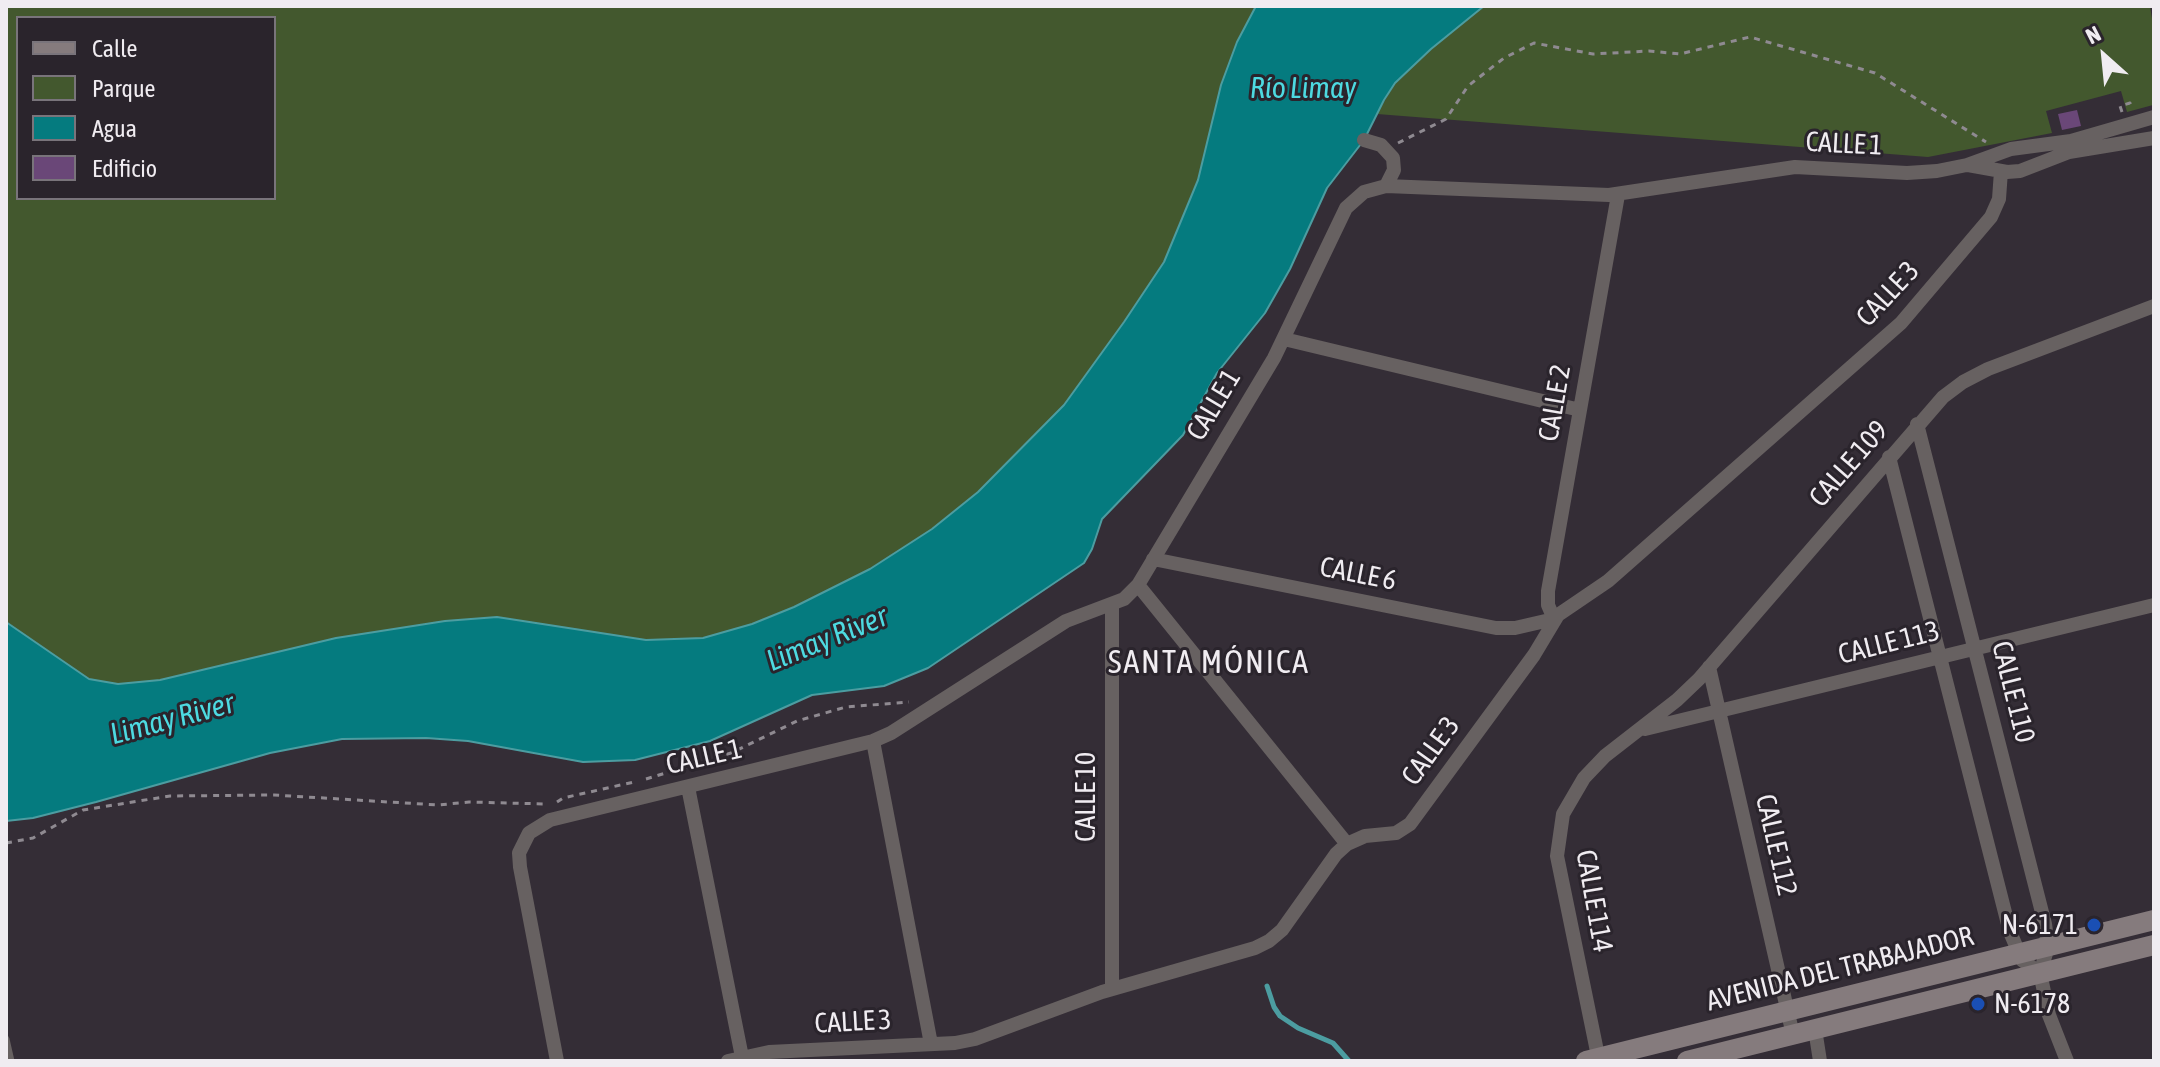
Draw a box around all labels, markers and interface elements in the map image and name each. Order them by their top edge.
legend [16,16,276,200]
north arrow [2064,16,2144,96]
text: N [2081,20,2105,49]
text: Calle [92,35,137,62]
water label: Río Limay [1250,71,1356,107]
text: Parque [92,75,155,102]
text: Agua [92,115,137,142]
street label: CALLE 1 [1805,125,1883,163]
text: Edificio [92,155,157,182]
street label: CALLE 3 [1849,254,1927,334]
street label: CALLE 2 [1532,362,1578,444]
street label: CALLE 1 [1180,363,1248,447]
street label: CALLE 109 [1802,414,1896,514]
street label: CALLE 6 [1317,550,1399,598]
water label: Limay River [761,599,893,679]
street label: CALLE 113 [1835,614,1943,672]
street label: CALLE 110 [1984,638,2042,746]
district label: SANTA MÓNICA [1108,644,1310,682]
water label: Limay River [106,685,238,753]
street label: CALLE 3 [1395,710,1467,792]
street label: CALLE 1 [663,732,745,782]
street label: CALLE 10 [1069,752,1103,842]
street label: CALLE 112 [1748,791,1804,899]
street label: CALLE 114 [1568,847,1620,955]
place label: N-6171 [2002,908,2078,942]
marker: N-6171 [2085,916,2103,934]
street label: AVENIDA DEL TRABAJADOR [1703,920,1977,1018]
place label: N-6178 [1994,987,2070,1021]
marker: N-6178 [1969,995,1987,1013]
street label: CALLE 3 [814,1003,892,1041]

